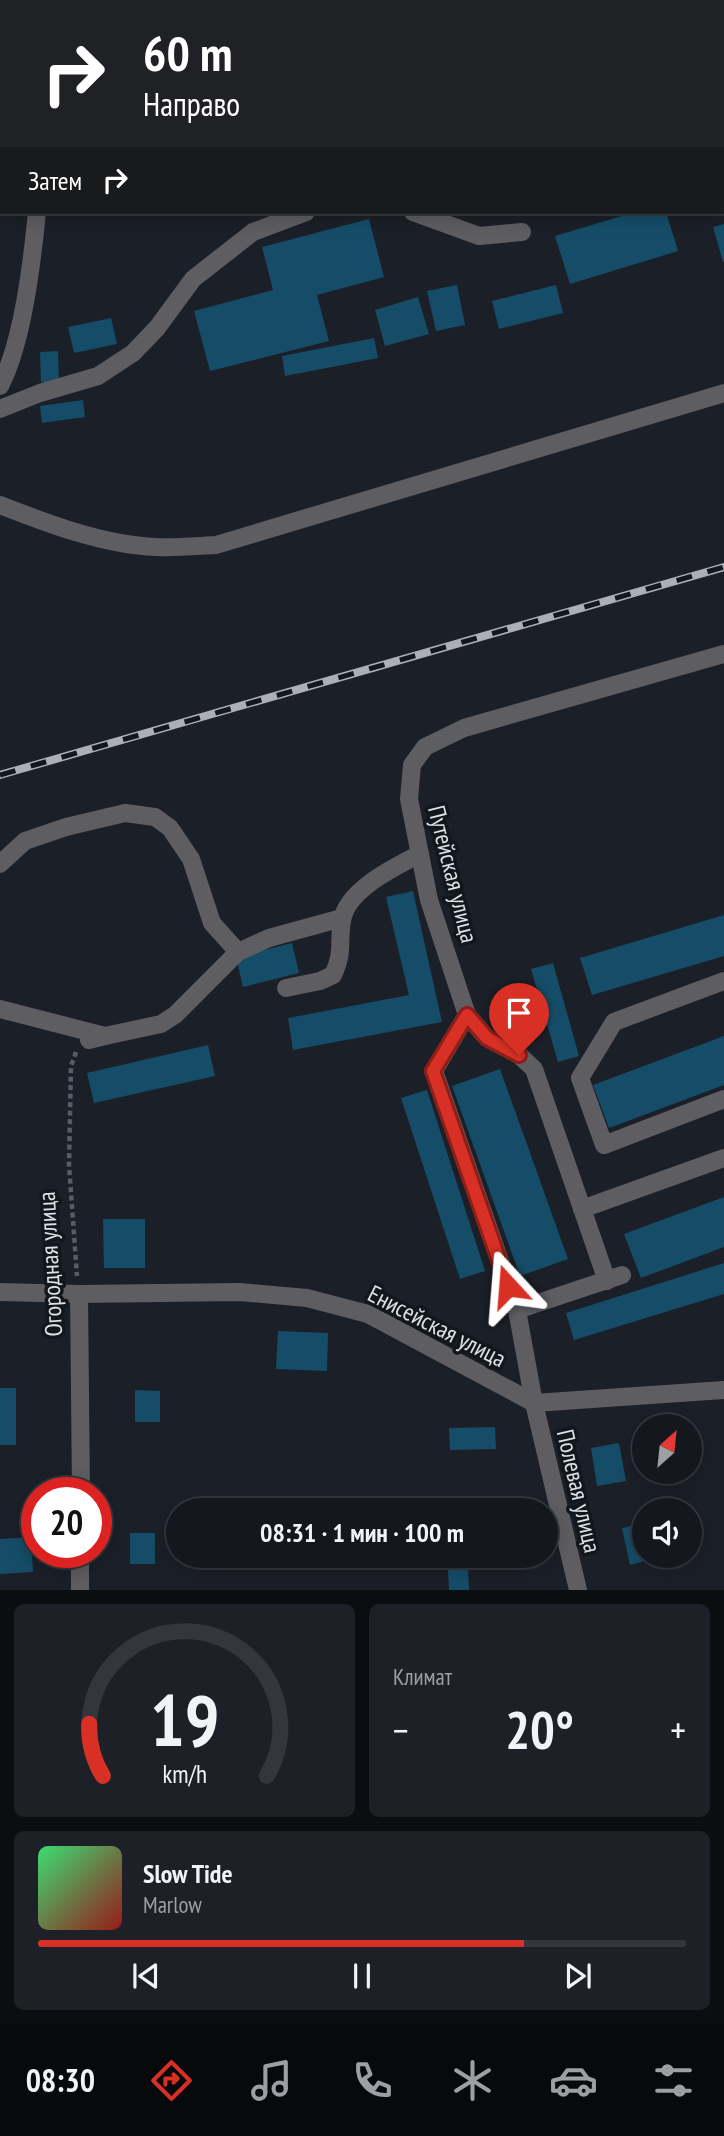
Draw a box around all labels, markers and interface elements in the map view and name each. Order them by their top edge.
text: 60 m [143,21,232,85]
icon: right [28,28,119,119]
text: Направо [143,83,240,125]
icon: right [96,161,134,199]
text: Затем [28,164,82,197]
street label: Путейская улица [421,802,485,946]
pin [489,983,549,1055]
icon: arrive [500,994,538,1032]
street label: Огородная улица [31,1191,69,1337]
position arrow [471,1249,545,1323]
street label: Енисейская улица [363,1278,511,1374]
north arrow [632,1414,702,1484]
map controls [632,1414,702,1568]
street label: Полевая улица [550,1426,608,1556]
speed limit sign: 20 [21,1477,112,1568]
button: sound [632,1498,702,1568]
text: 08:31 · 1 мин · 100 m [260,1516,464,1549]
text: Климат [393,1662,452,1691]
text: 19 [150,1673,219,1767]
text: 20° [505,1696,574,1763]
text: − [393,1705,409,1754]
text: + [670,1705,686,1754]
text: km/h [162,1758,207,1790]
text: Slow Tide [143,1857,233,1890]
text: Marlow [143,1890,202,1919]
icon: previous [127,1957,165,1995]
icon: pause [343,1957,381,1995]
icon: next [559,1957,597,1995]
icon: directions [147,2056,196,2105]
icon: music [247,2056,296,2105]
icon: phone [348,2056,397,2105]
icon: climate [448,2056,497,2105]
icon: car [549,2056,598,2105]
icon: filters [649,2056,698,2105]
text: 08:30 [26,2059,95,2101]

